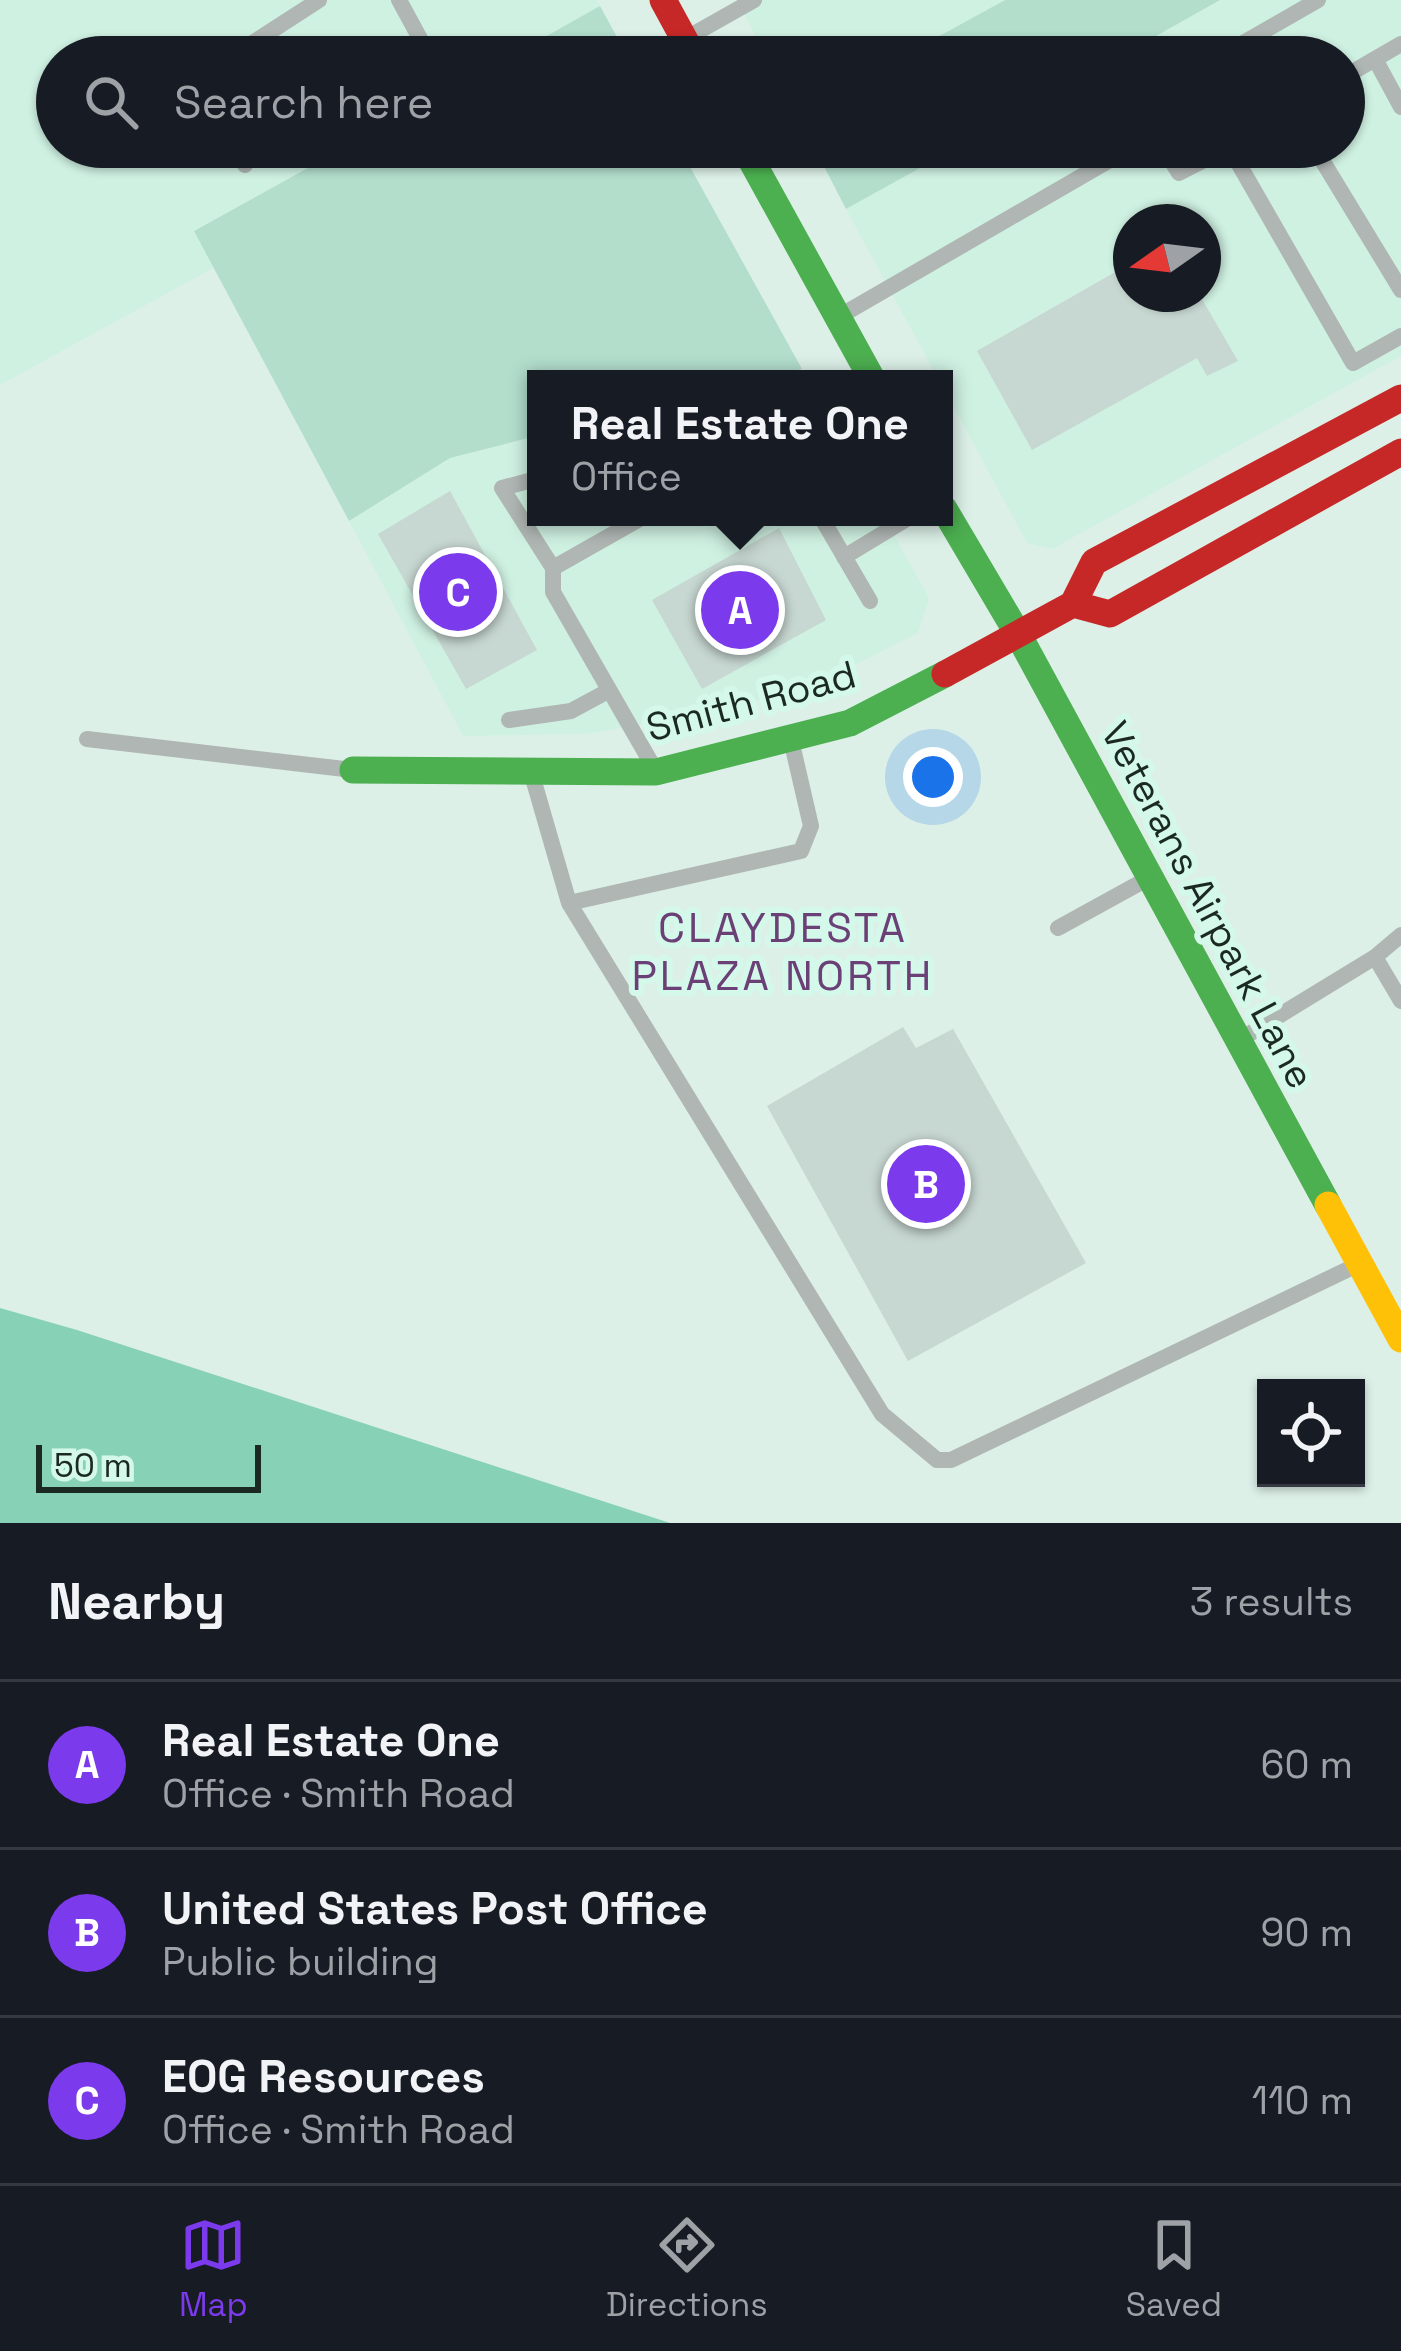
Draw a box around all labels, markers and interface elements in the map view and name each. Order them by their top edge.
search box [36,36,1365,168]
icon: search [78,69,144,135]
text: Search here [174,74,433,131]
north arrow [1113,204,1221,312]
popup [527,370,953,526]
text: Real Estate One [571,395,909,452]
text: Office [571,452,682,501]
pin: C [419,547,497,637]
pin: A [701,565,779,655]
street label: Smith Road [641,650,861,752]
street label: Veterans Airpark Lane [1090,713,1326,1097]
your location [903,747,963,807]
district label: CLAYDESTA PLAZA NORTH [632,901,934,1002]
pin: B [887,1139,965,1229]
map controls [1257,1379,1365,1487]
button: locate [1257,1379,1365,1487]
scale bar [36,1439,261,1492]
text: 50 m [54,1445,132,1487]
text: Nearby [48,1569,225,1634]
text: 3 results [1190,1577,1353,1626]
text: Real Estate One [162,1712,500,1769]
text: A [75,1740,99,1789]
text: 60 m [1261,1740,1353,1789]
text: Office · Smith Road [162,1769,515,1818]
text: United States Post Office [162,1880,708,1937]
text: B [74,1908,100,1957]
text: 90 m [1261,1908,1353,1957]
text: Public building [162,1937,439,1986]
text: EOG Resources [162,2048,485,2105]
text: C [74,2076,100,2125]
text: 110 m [1252,2076,1353,2125]
text: Office · Smith Road [162,2105,515,2154]
tab: Map [179,2212,248,2326]
tab: Directions [606,2212,768,2326]
tab: Saved [1126,2212,1222,2326]

